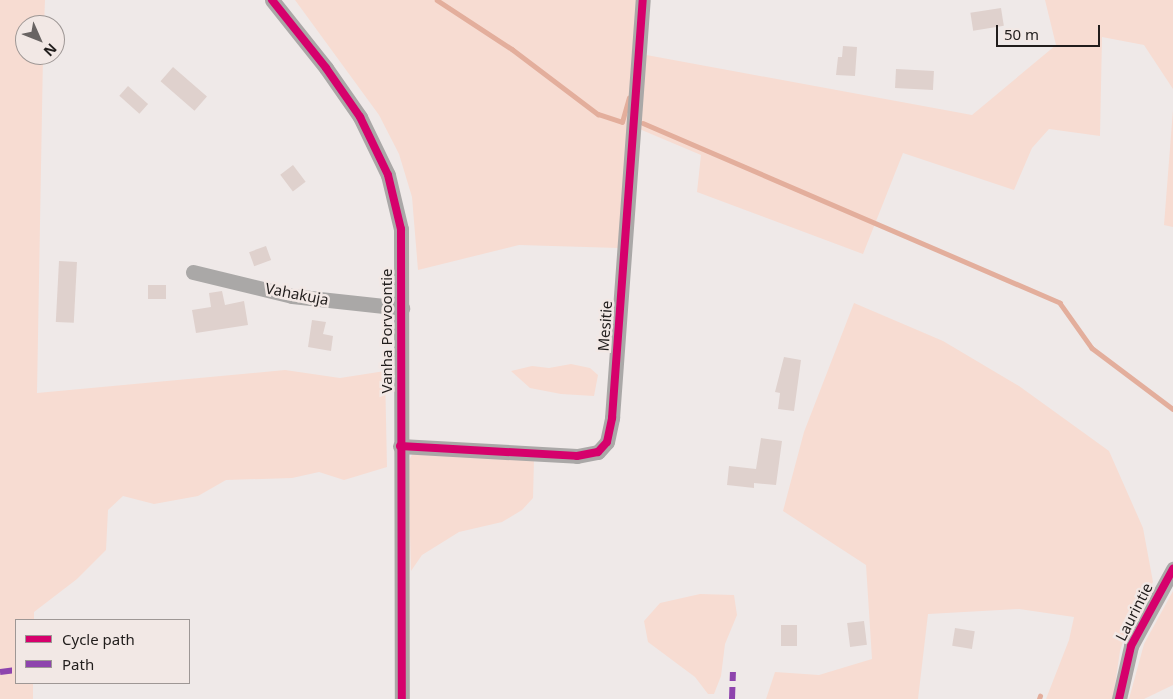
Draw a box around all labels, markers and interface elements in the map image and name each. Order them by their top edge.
north arrow [15,15,65,65]
scale bar [998,15,1102,47]
text: 50 m [1004,24,1039,44]
text: N [40,39,61,61]
street label: Vanha Porvoontie [378,268,396,394]
street label: Vahakuja [264,279,330,309]
street label: Mesitie [594,300,616,352]
street label: Laurintie [1112,580,1156,644]
legend [15,619,190,684]
text: Cycle path [62,629,135,649]
text: Path [62,654,94,674]

